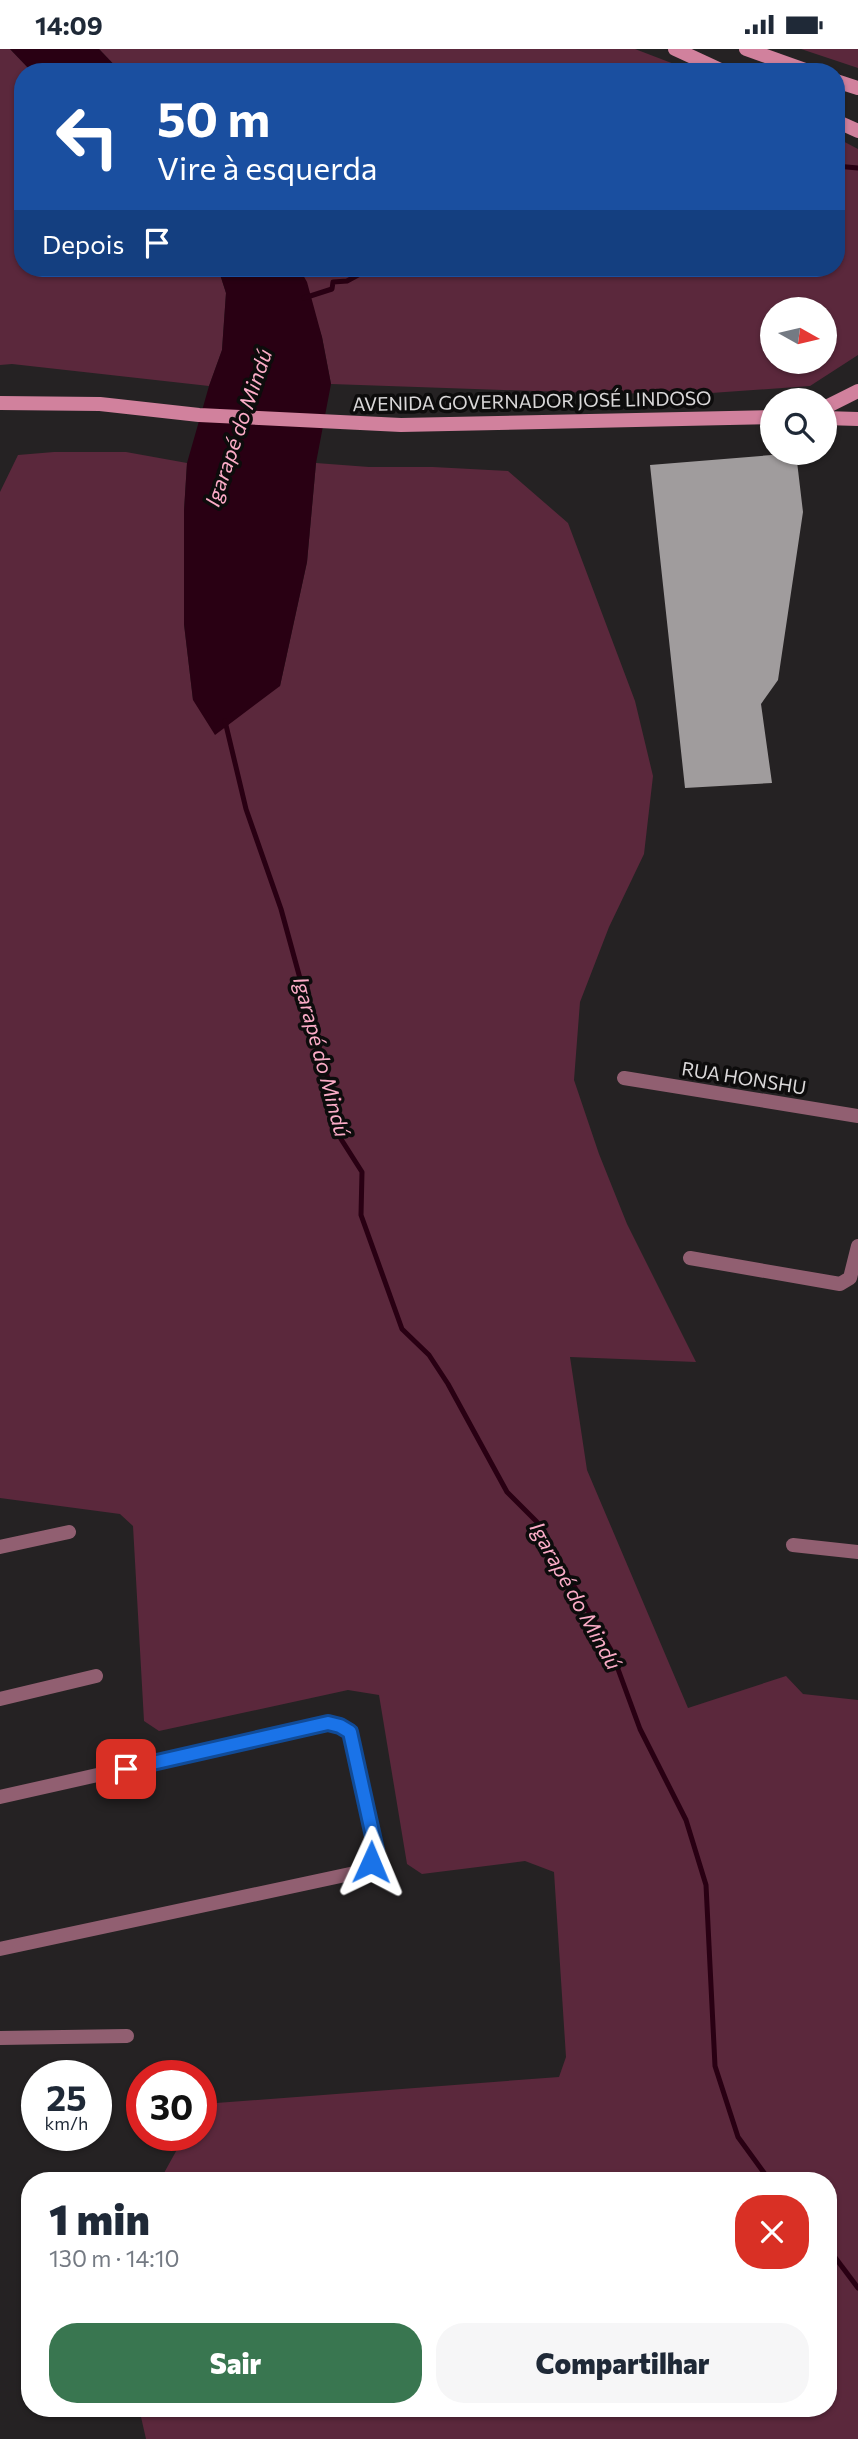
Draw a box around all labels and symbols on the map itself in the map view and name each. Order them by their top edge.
north arrow [760,297,836,375]
water label: Igarapé do Mindú [199,345,276,510]
street label: AVENIDA GOVERNADOR JOSÉ LINDOSO [352,386,712,415]
water label: Igarapé do Mindú [289,974,356,1140]
street label: RUA HONSHU [680,1056,808,1099]
water label: Igarapé do Mindú [525,1517,627,1674]
pin [96,1739,156,1799]
position arrow [334,1825,408,1899]
speed limit sign: 30 [126,2060,217,2151]

